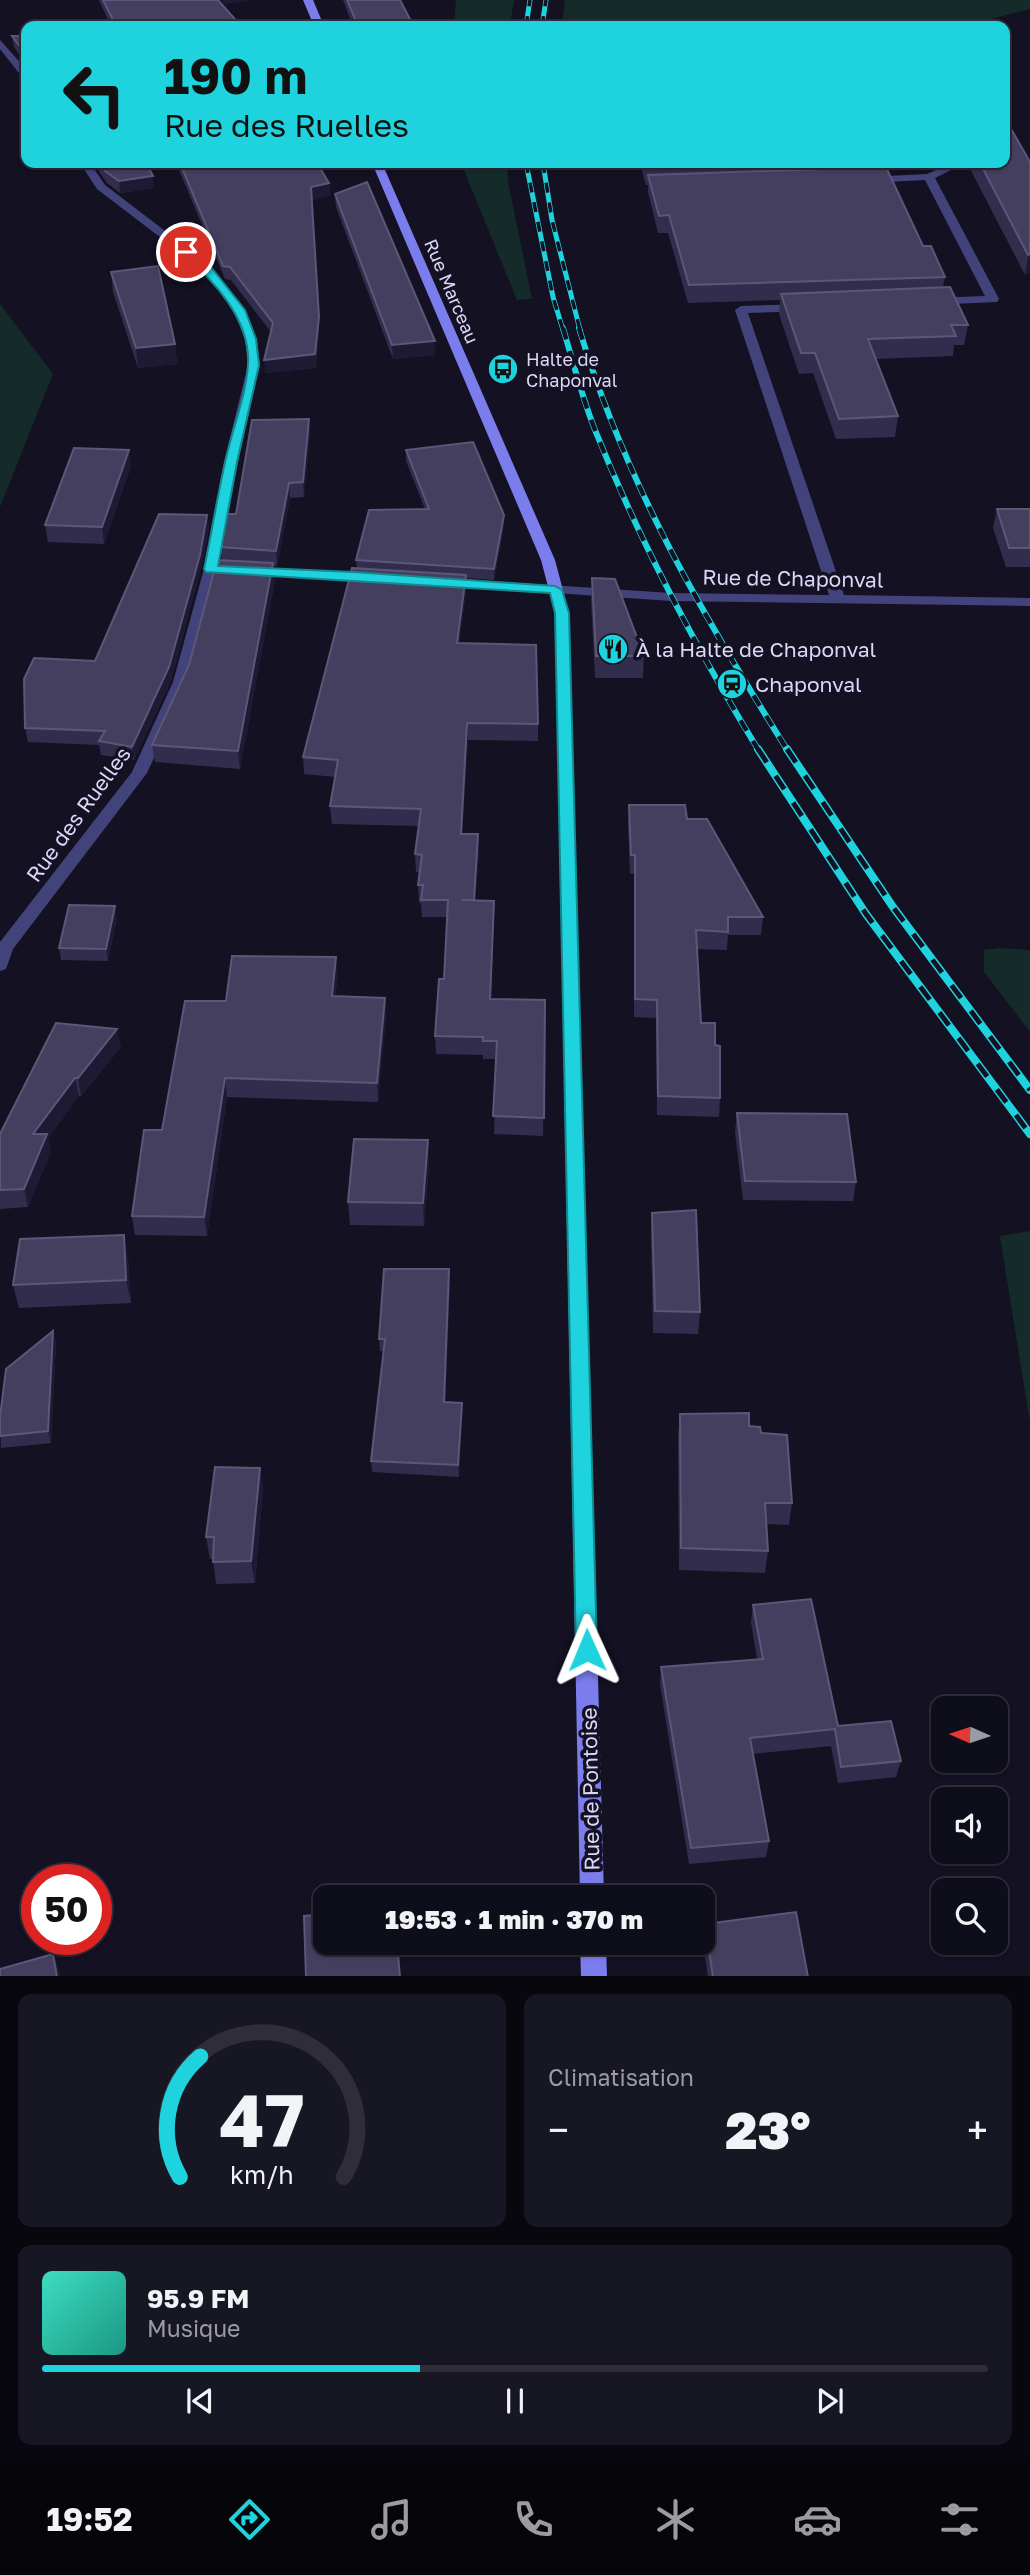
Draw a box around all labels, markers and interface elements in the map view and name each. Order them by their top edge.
text: 190 m [164,46,307,105]
icon: left [49,49,140,140]
text: Rue des Ruelles [164,106,409,144]
pin [156,222,216,282]
icon: arrive [167,233,205,271]
street label: Rue Marceau [420,235,484,347]
place label: Halte de Chaponval [526,348,618,391]
bus stop icon: Halte de Chaponval [486,352,520,386]
street label: Rue de Chaponval [702,563,884,593]
restaurant icon: À la Halte de Chaponval [596,632,630,666]
place label: À la Halte de Chaponval [636,636,876,662]
station icon: Chaponval [715,667,749,701]
place label: Chaponval [755,671,862,697]
street label: Rue des Ruelles [20,741,136,887]
position arrow [550,1613,624,1687]
north arrow [931,1696,1008,1773]
map controls [931,1696,1008,1955]
street label: Rue de Pontoise [576,1707,604,1871]
button: sound [931,1787,1008,1864]
speed limit sign: 50 [21,1864,112,1955]
button: search [931,1878,1008,1955]
text: 19:53 · 1 min · 370 m [385,1904,643,1935]
text: Climatisation [548,2063,694,2091]
text: 47 [219,2076,305,2163]
text: 23° [725,2098,811,2160]
text: − [548,2107,569,2152]
text: + [967,2107,988,2152]
text: km/h [230,2158,294,2189]
text: 95.9 FM [147,2283,249,2314]
text: Musique [147,2314,240,2342]
icon: previous [181,2382,219,2420]
icon: pause [496,2382,534,2420]
icon: next [811,2382,849,2420]
icon: directions [225,2495,274,2544]
icon: music [367,2495,416,2544]
icon: phone [509,2495,558,2544]
icon: climate [651,2495,700,2544]
icon: car [793,2495,842,2544]
icon: filters [935,2495,984,2544]
text: 19:52 [46,2500,133,2538]

